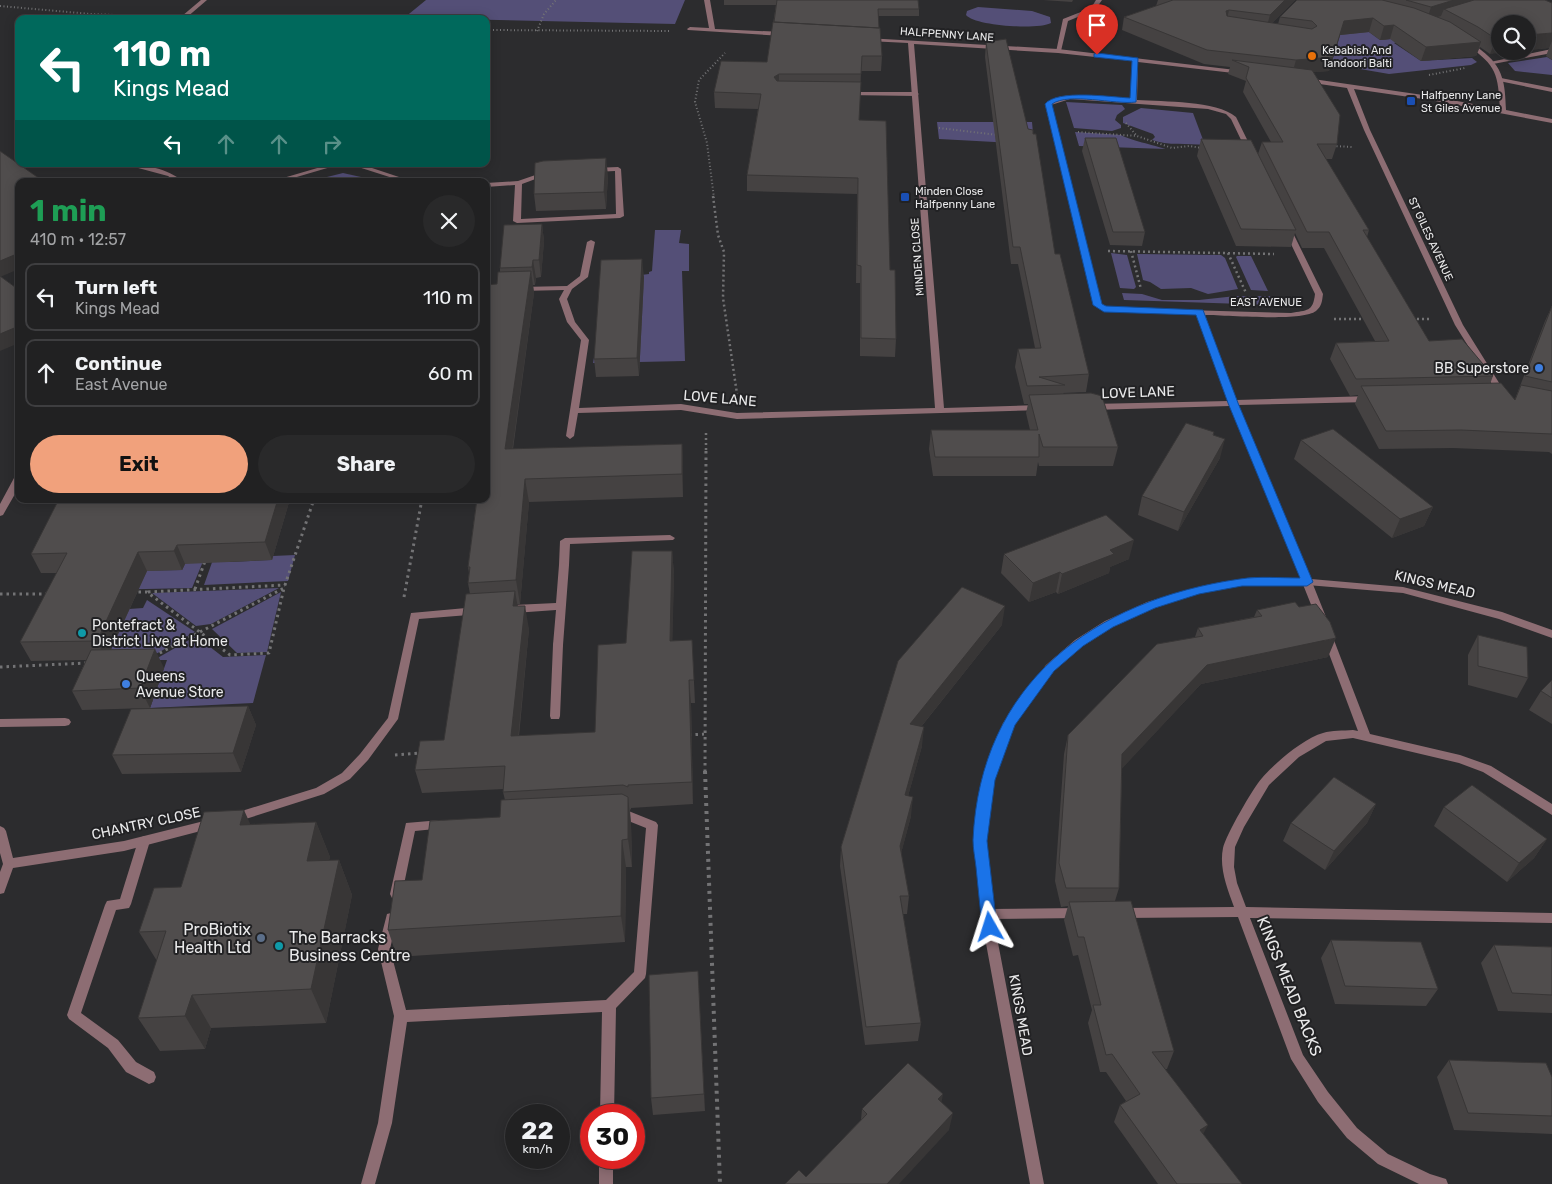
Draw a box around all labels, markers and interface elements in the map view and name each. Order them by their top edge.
pin [1076,4,1118,55]
icon: arrive [1083,11,1111,39]
map controls [1491,15,1536,60]
button: search [1491,15,1536,60]
street label: HALFPENNY LANE [900,25,995,44]
text: 110 m [113,33,211,75]
icon: left [30,35,95,100]
place label: Kebabish And Tandoori Balti [1322,44,1392,70]
marker: Kebabish And Tandoori Balti [1306,50,1318,62]
text: Kings Mead [113,75,230,102]
place label: Halfpenny Lane St Giles Avenue [1421,89,1501,115]
marker: Halfpenny Lane St Giles Avenue [1405,95,1417,107]
icon: left [159,130,187,158]
icon: ahead [212,130,240,158]
icon: ahead [265,130,293,158]
icon: right [318,130,346,158]
place label: Minden Close Halfpenny Lane [915,185,995,211]
marker: Minden Close Halfpenny Lane [899,191,911,203]
text: 1 min [30,193,107,229]
button: close [423,195,475,247]
street label: ST GILES AVENUE [1405,195,1456,283]
street label: MINDEN CLOSE [908,217,927,296]
text: 410 m · 12:57 [30,230,126,249]
text: Turn left [75,276,157,299]
icon: left [32,283,60,311]
text: 110 m [423,286,473,309]
street label: EAST AVENUE [1230,296,1302,309]
text: Kings Mead [75,299,160,318]
text: Continue [75,352,162,375]
icon: ahead [32,359,60,387]
place label: BB Superstore [1435,360,1529,377]
text: 60 m [428,362,473,385]
marker: BB Superstore [1533,362,1545,374]
text: East Avenue [75,375,167,394]
street label: LOVE LANE [1101,383,1175,402]
street label: LOVE LANE [683,387,757,410]
button: Exit [30,435,248,493]
button: Share [258,435,475,493]
street label: KINGS MEAD [1393,567,1477,602]
place label: Pontefract & District Live at Home [92,617,228,650]
marker: Pontefract & District Live at Home [76,627,88,639]
place label: Queens Avenue Store [136,668,224,701]
marker: Queens Avenue Store [120,678,132,690]
street label: CHANTRY CLOSE [90,804,202,843]
position arrow [963,900,1015,952]
street label: KINGS MEAD BACKS [1253,914,1326,1059]
place label: ProBiotix Health Ltd [174,920,251,957]
place label: The Barracks Business Centre [289,928,411,965]
marker: ProBiotix Health Ltd [255,932,267,944]
marker: The Barracks Business Centre [273,940,285,952]
street label: KINGS MEAD [1005,973,1036,1057]
speed limit sign: 30 [580,1104,645,1169]
text: 22 [521,1116,554,1145]
text: km/h [523,1142,552,1156]

